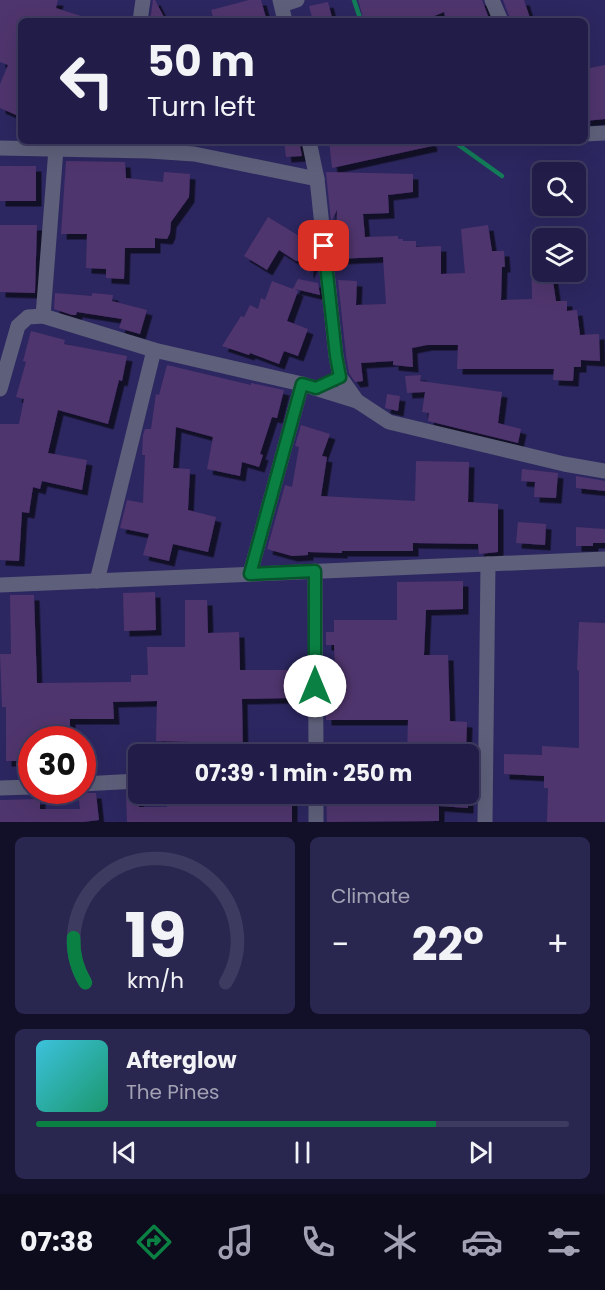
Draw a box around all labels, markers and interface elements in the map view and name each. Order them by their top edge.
text: 50 m [147,32,255,91]
icon: left [48,42,126,120]
text: Turn left [147,88,256,125]
map controls [532,162,586,282]
button: search [532,162,586,216]
pin [298,220,349,271]
button: layers [532,228,586,282]
icon: arrive [307,229,340,262]
position arrow [283,654,347,718]
speed limit sign: 30 [18,726,96,804]
text: 07:39 · 1 min · 250 m [195,758,412,789]
text: Climate [331,882,410,910]
text: 19 [124,891,186,979]
text: 22° [412,913,484,976]
text: − [331,921,349,968]
text: + [546,921,569,968]
text: km/h [126,965,184,996]
text: Afterglow [126,1045,237,1076]
text: The Pines [126,1078,220,1106]
icon: previous [108,1136,141,1169]
icon: pause [286,1136,319,1169]
icon: next [464,1136,497,1169]
icon: directions [133,1221,175,1263]
icon: music [215,1221,257,1263]
icon: phone [297,1221,339,1263]
icon: climate [379,1221,421,1263]
icon: car [461,1221,503,1263]
icon: filters [543,1221,585,1263]
text: 07:38 [20,1223,94,1260]

